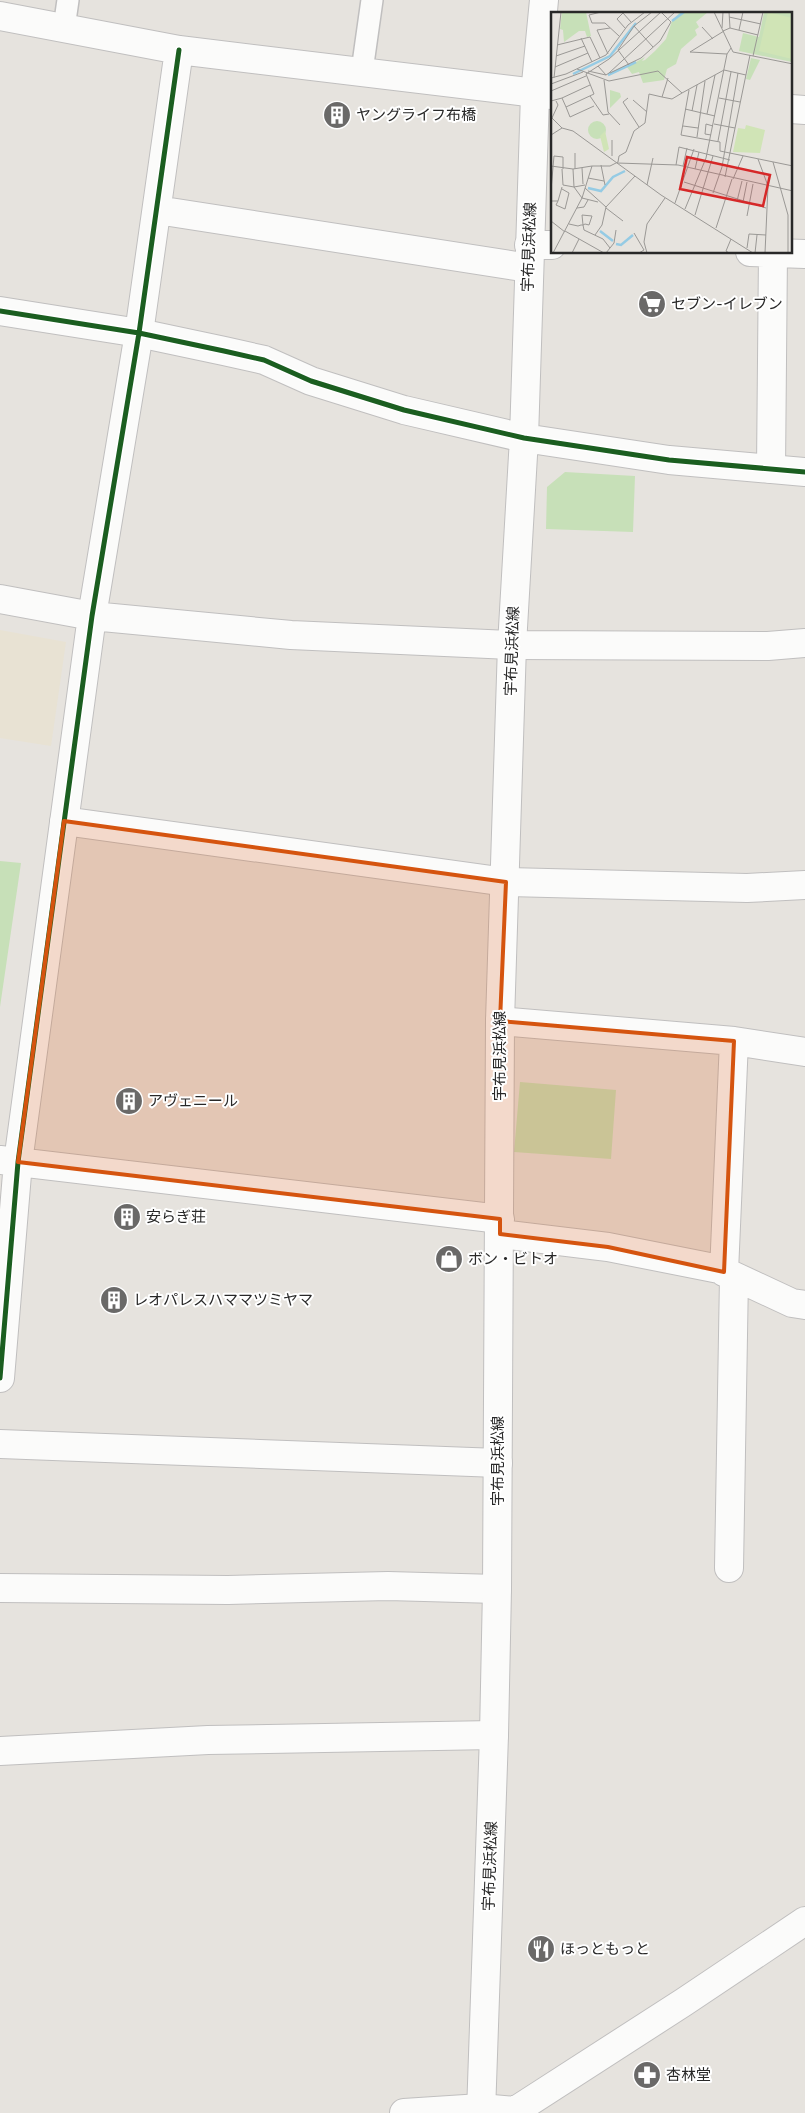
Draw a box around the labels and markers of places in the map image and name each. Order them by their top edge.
building icon: ヤングライフ布橋 [322,100,352,130]
place label: ヤングライフ布橋 [356,105,476,124]
supermarket icon: セブン-イレブン [637,289,667,319]
place label: セブン-イレブン [671,294,783,313]
building icon: アヴェニール [114,1086,144,1116]
place label: アヴェニール [148,1091,238,1110]
building icon: 安らぎ荘 [112,1202,142,1232]
place label: 安らぎ荘 [146,1207,206,1226]
shop icon: ボン・ビトオ [434,1244,464,1274]
place label: ボン・ビトオ [468,1249,558,1268]
building icon: レオパレスハママツミヤマ [99,1285,129,1315]
place label: レオパレスハママツミヤマ [133,1290,313,1309]
restaurant icon: ほっともっと [526,1934,556,1964]
place label: ほっともっと [560,1939,650,1958]
pharmacy icon: 杏林堂 [632,2060,662,2090]
place label: 杏林堂 [666,2065,711,2084]

